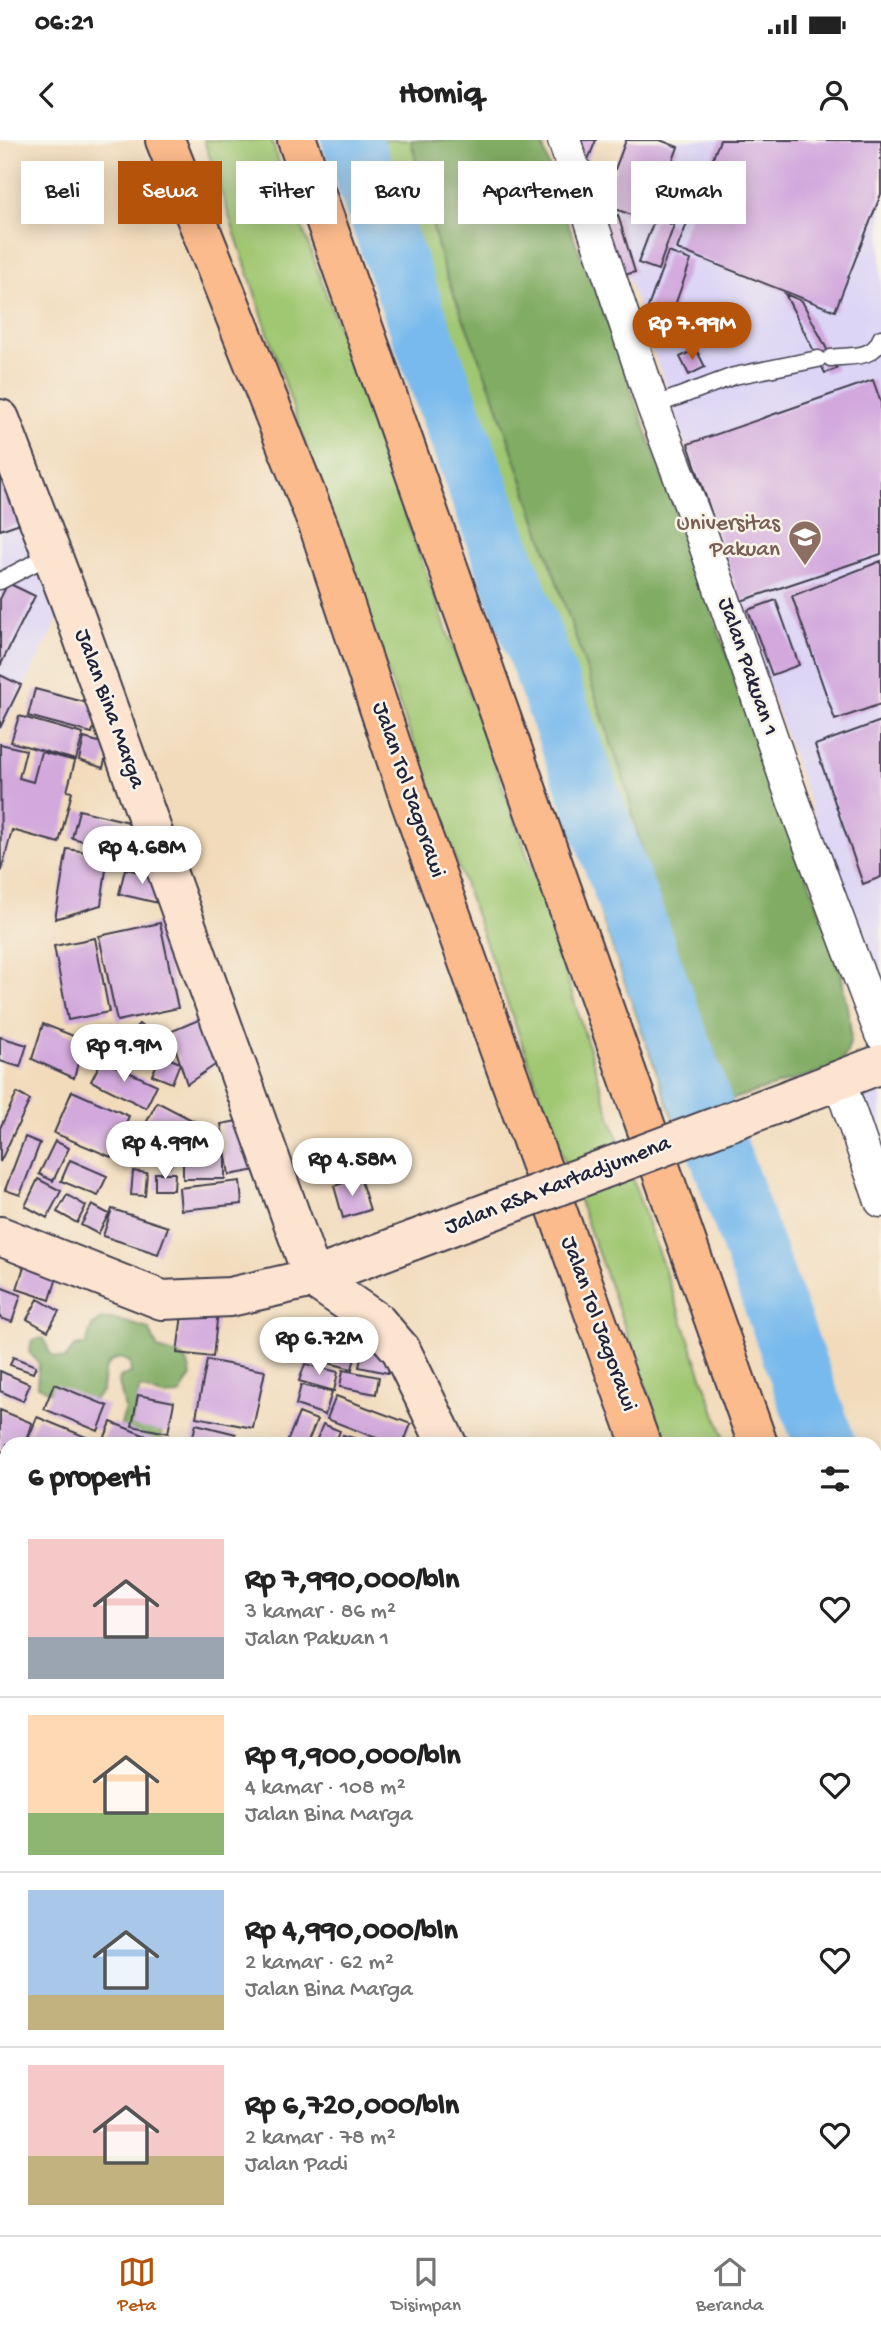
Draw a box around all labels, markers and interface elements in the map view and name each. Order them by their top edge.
text: 06:21 [35,9,94,40]
icon: back [28,76,66,114]
text: Homiq [399,76,482,114]
icon: person [815,76,853,114]
chip: Beli [21,161,104,224]
chip: Sewa [118,161,222,224]
chip: Filter [236,161,337,224]
chip: Baru [351,161,444,224]
chip: Apartemen [458,161,617,224]
chip: Rumah [631,161,746,224]
pin: Rp 7.99M [620,302,764,362]
text: Rp 7.99M [648,311,736,338]
place label: Universitas Pakuan [677,511,781,564]
school or university icon: Universitas Pakuan [786,518,824,567]
street label: Jalan Pakuan 1 [711,594,783,740]
street label: Jalan Bina Marga [68,626,151,794]
street label: Jalan Tol Jagorawi [365,699,451,881]
pin: Rp 4.68M [70,826,214,886]
text: Rp 4.68M [98,835,186,862]
pin: Rp 9.9M [59,1024,189,1084]
text: Rp 9.9M [86,1033,162,1060]
pin: Rp 4.99M [93,1122,237,1181]
text: Rp 4.99M [122,1130,208,1157]
street label: Jalan RSA Kartadjumena [441,1130,676,1242]
pin: Rp 4.58M [280,1138,424,1198]
text: Rp 4.58M [308,1147,396,1174]
street label: Jalan Tol Jagorawi [554,1233,642,1415]
pin: Rp 6.72M [247,1318,391,1377]
text: Rp 6.72M [276,1326,362,1353]
icon: filters [816,1460,854,1498]
text: 6 properti [28,1462,151,1497]
text: Rp 7,990,000/bln [245,1564,459,1599]
icon: home [84,1567,168,1651]
icon: heart [816,1590,854,1628]
text: 3 kamar · 86 m² [245,1599,396,1626]
text: Jalan Pakuan 1 [245,1626,389,1653]
text: Rp 9,900,000/bln [245,1740,461,1775]
icon: home [84,1743,168,1827]
icon: heart [816,1766,854,1804]
text: 4 kamar · 108 m² [245,1775,406,1802]
text: Jalan Bina Marga [245,1802,413,1829]
text: Rp 4,990,000/bln [245,1915,458,1950]
icon: home [84,1918,168,2002]
icon: heart [816,1941,854,1979]
text: 2 kamar · 62 m² [245,1950,394,1977]
text: Jalan Bina Marga [245,1977,413,2004]
text: Rp 6,720,000/bln [245,2090,459,2125]
icon: home [84,2093,168,2177]
icon: heart [816,2116,854,2154]
text: 2 kamar · 78 m² [245,2125,396,2152]
text: Jalan Padi [245,2152,348,2179]
tab: Peta [117,2253,156,2318]
tab: Disimpan [391,2253,461,2318]
tab: Beranda [696,2253,764,2318]

